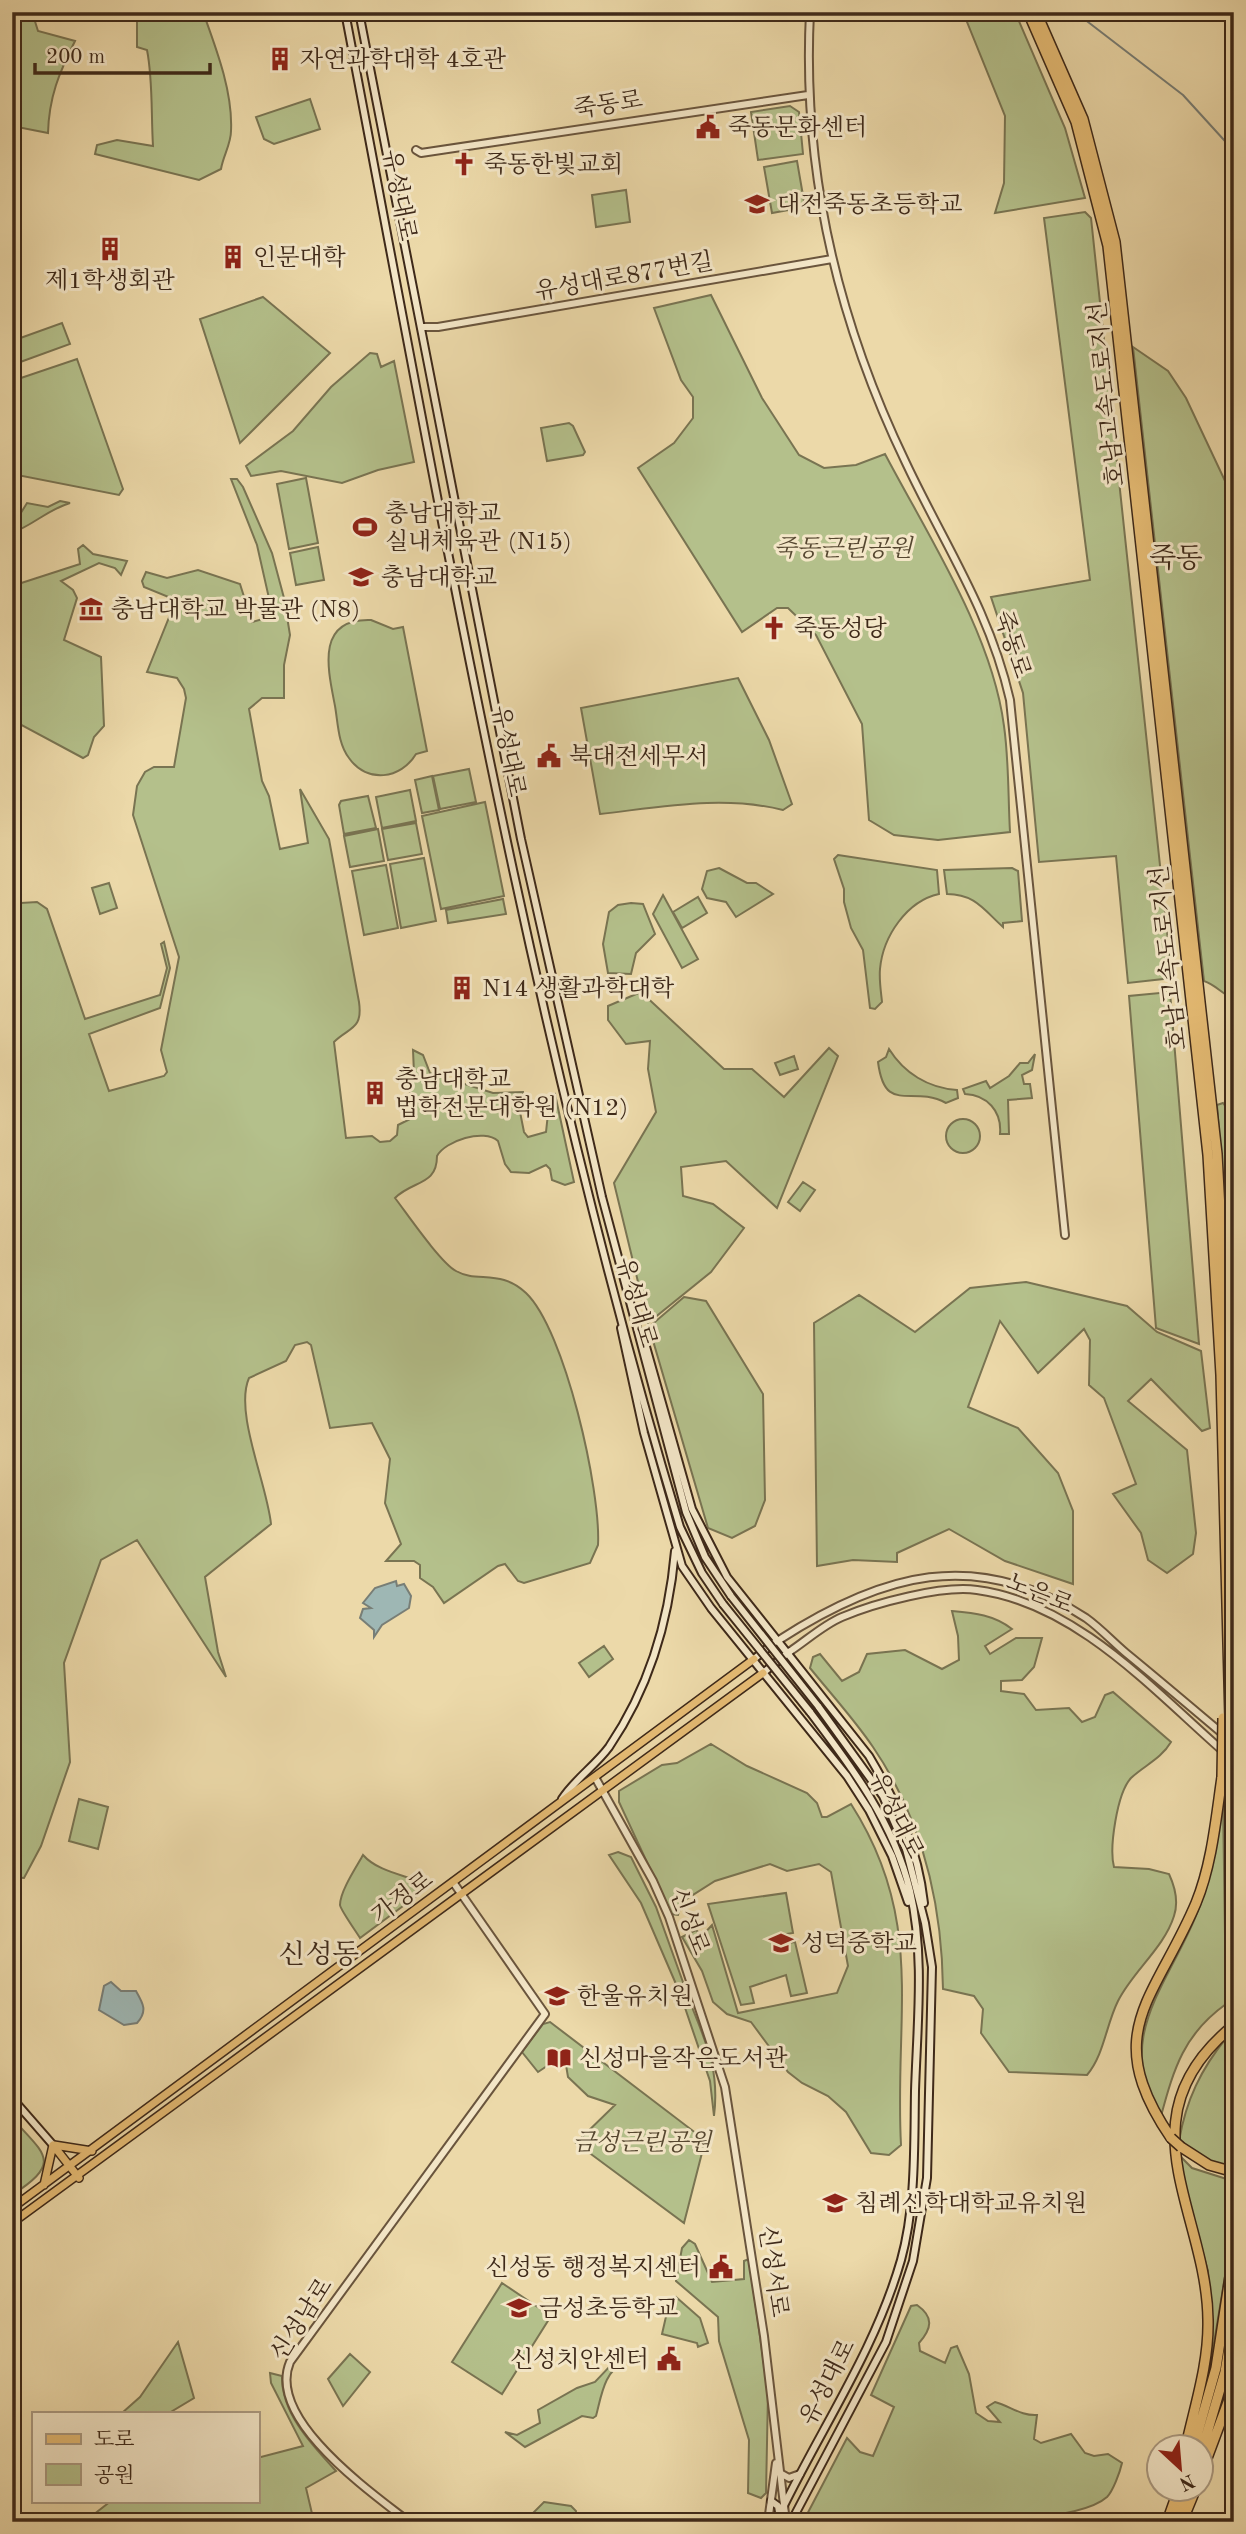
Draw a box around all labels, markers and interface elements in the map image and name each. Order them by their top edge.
scale bar [35,32,210,76]
building icon: 자연과학대학 4호관 [266,45,294,73]
text: 200 m [46,47,105,68]
place label: 자연과학대학 4호관 [300,47,506,73]
street label: 죽동로 [572,87,645,123]
public building icon: 죽동문화센터 [694,113,722,141]
place label: 죽동문화센터 [728,115,867,141]
street label: 유성대로 [377,147,421,243]
church icon: 죽동한빛교회 [450,150,478,178]
place label: 죽동한빛교회 [484,152,623,178]
school or university icon: 대전죽동초등학교 [743,190,771,218]
place label: 대전죽동초등학교 [777,192,962,218]
building icon: 제1학생회관 [96,235,124,263]
building icon: 인문대학 [219,243,247,271]
place label: 인문대학 [253,245,347,271]
street label: 유성대로877번길 [533,248,715,305]
place label: 제1학생회관 [45,268,175,294]
street label: 호남고속도로지선 [1083,300,1130,488]
place label: 충남대학교 실내체육관 (N15) [385,500,572,555]
sports icon: 충남대학교 실내체육관 (N15) [351,513,379,541]
park label: 죽동근린공원 [773,535,914,562]
district label: 죽동 [1149,544,1203,574]
school or university icon: 충남대학교 [347,563,375,591]
place label: 충남대학교 [381,564,497,591]
museum icon: 충남대학교 박물관 (N8) [77,595,105,623]
place label: 충남대학교 박물관 (N8) [111,596,360,623]
street label: 죽동로 [989,607,1035,681]
church icon: 죽동성당 [760,614,788,642]
place label: 죽동성당 [794,616,888,642]
street label: 유성대로 [486,703,530,799]
public building icon: 북대전세무서 [535,742,563,770]
place label: 북대전세무서 [569,743,708,770]
street label: 호남고속도로지선 [1145,864,1192,1052]
building icon: N14 생활과학대학 [448,974,476,1002]
place label: N14 생활과학대학 [482,975,675,1002]
place label: 충남대학교 법학전문대학원 (N12) [395,1066,628,1121]
building icon: 충남대학교 법학전문대학원 (N12) [361,1079,389,1107]
street label: 유성대로 [611,1254,661,1350]
street label: 노은로 [1003,1569,1077,1619]
street label: 유성대로 [864,1768,928,1863]
street label: 가정로 [367,1866,438,1929]
street label: 신성로 [664,1884,714,1958]
school or university icon: 성덕중학교 [767,1929,795,1957]
place label: 성덕중학교 [801,1931,917,1957]
district label: 신성동 [278,1940,360,1970]
school or university icon: 한울유치원 [543,1982,571,2010]
place label: 한울유치원 [577,1984,693,2010]
library icon: 신성마을작은도서관 [545,2044,573,2072]
place label: 신성마을작은도서관 [579,2046,788,2072]
park label: 금성근린공원 [572,2129,713,2156]
school or university icon: 침례신학대학교유치원 [821,2189,849,2217]
place label: 침례신학대학교유치원 [855,2191,1087,2217]
street label: 신성서로 [754,2223,792,2319]
place label: 신성동 행정복지센터 [486,2253,701,2281]
public building icon: 신성동 행정복지센터 [707,2253,735,2281]
street label: 신성남로 [266,2274,338,2366]
school or university icon: 금성초등학교 [505,2294,533,2322]
place label: 금성초등학교 [539,2296,678,2322]
street label: 유성대로 [795,2335,861,2430]
public building icon: 신성치안센터 [655,2345,683,2373]
place label: 신성치안센터 [510,2347,649,2373]
legend [32,2412,259,2502]
text: 도로 [94,2429,135,2451]
north arrow [1144,2432,1214,2502]
text: 공원 [94,2464,135,2487]
text: N [1175,2469,1197,2493]

